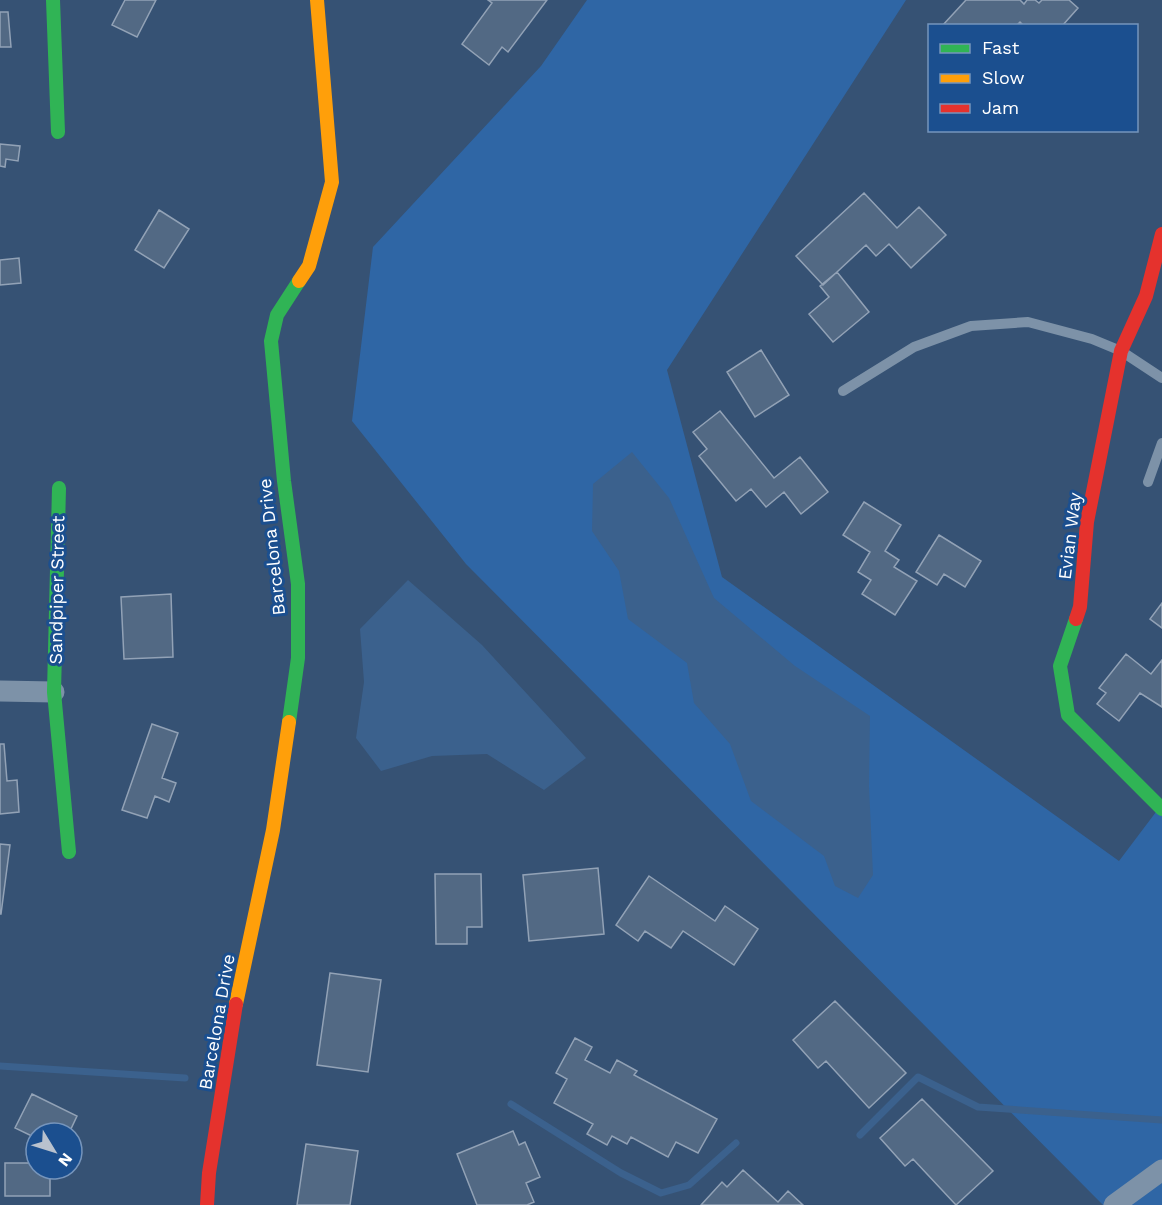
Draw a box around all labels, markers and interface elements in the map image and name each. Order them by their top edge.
legend [928,24,1138,132]
text: Fast [982,37,1020,58]
text: Slow [982,67,1025,88]
text: Jam [982,97,1019,118]
street label: Barcelona Drive [254,478,289,617]
street label: Evian Way [1054,490,1085,581]
street label: Sandpiper Street [45,515,68,665]
street label: Barcelona Drive [194,952,239,1091]
north arrow [24,1121,84,1181]
text: N [54,1149,77,1170]

